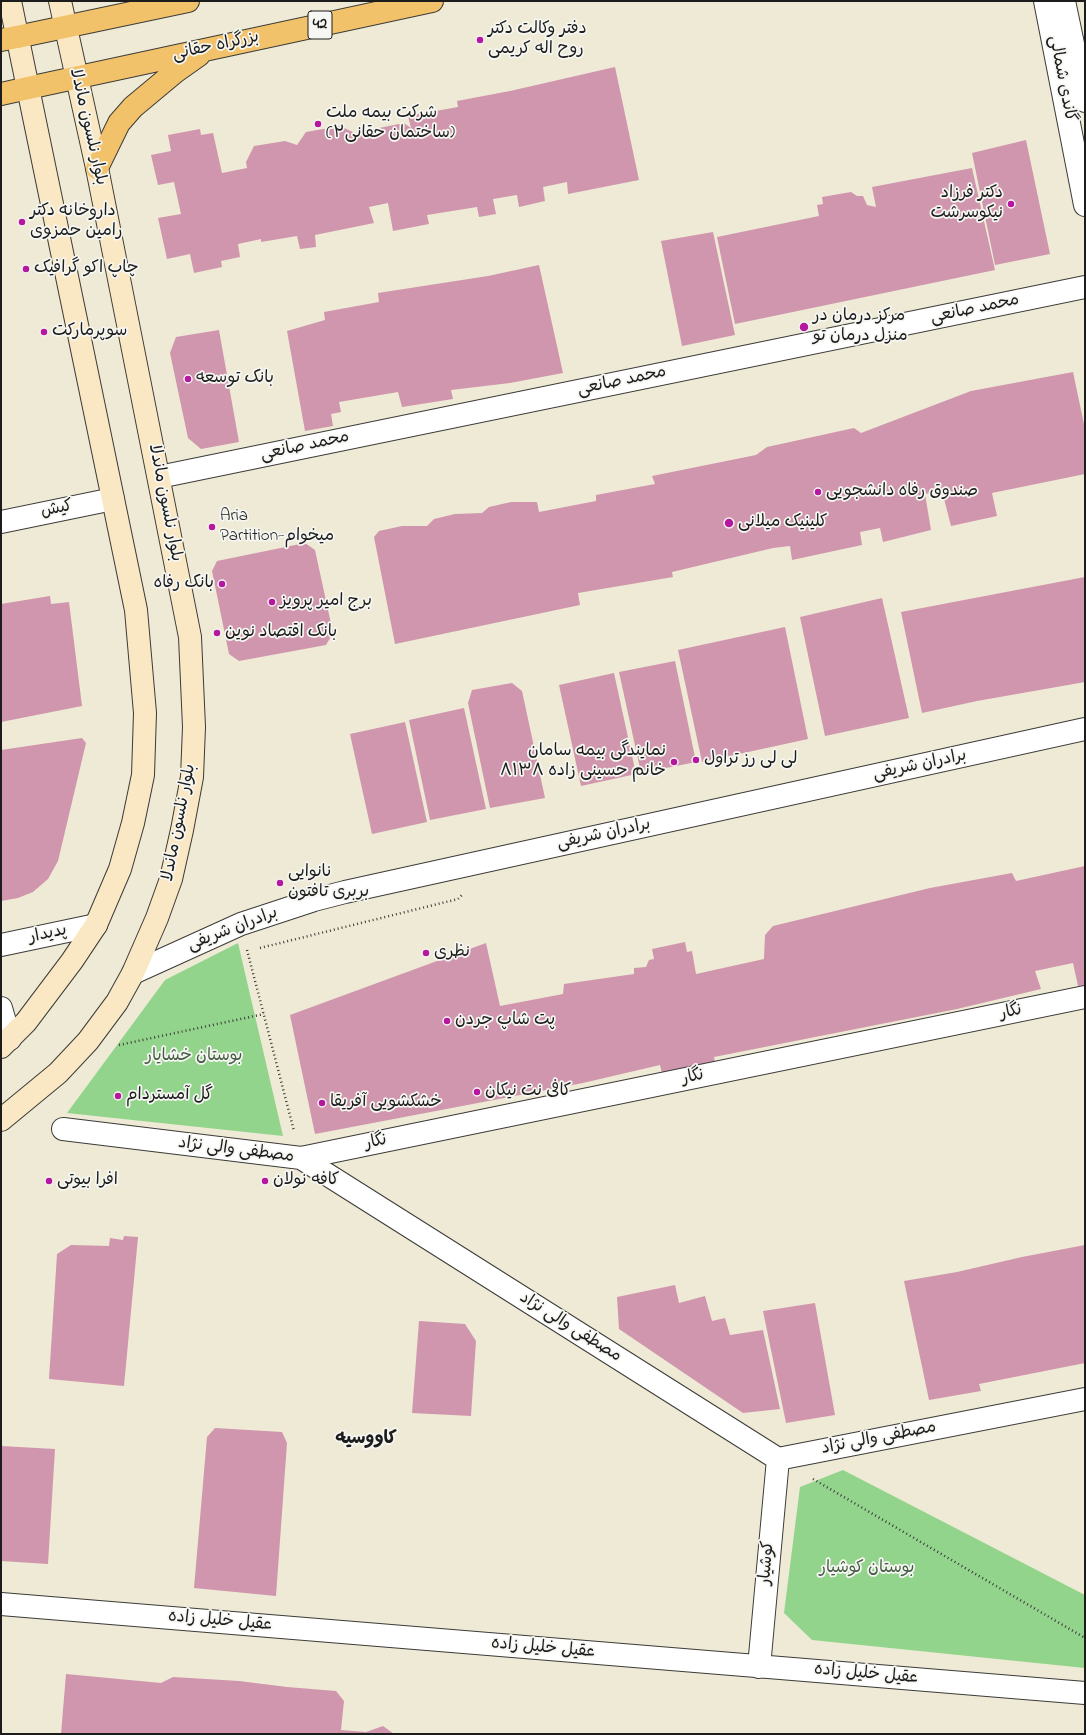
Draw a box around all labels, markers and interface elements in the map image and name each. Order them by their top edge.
road number: 42 [308,11,332,39]
place label: دفتر وکالت دکتر روح اله کریمی [488,20,587,60]
street label: بزرگراه حقانی [171,28,261,66]
street label: گاندی شمالی [1043,34,1079,124]
marker: دفتر وکالت دکتر روح اله کریمی [475,35,485,45]
street label: بلوار نلسون ماندلا [64,67,110,187]
place label: شرکت بیمه ملت (ساختمان حقانی۲) [326,104,455,144]
marker: شرکت بیمه ملت (ساختمان حقانی۲) [313,119,323,129]
place label: دکتر فرزاد نیکوسرشت [930,184,1003,224]
marker: دکتر فرزاد نیکوسرشت [1006,199,1016,209]
place label: داروخانه دکتر رامین حمزوی [30,202,122,242]
marker: داروخانه دکتر رامین حمزوی [17,217,27,227]
place label: چاپ اکو گرافیک [34,259,139,279]
marker: چاپ اکو گرافیک [21,264,31,274]
street label: محمد صانعی [929,291,1021,329]
place label: مرکز درمان در منزل درمان تو [813,307,908,347]
marker: مرکز درمان در منزل درمان تو [798,321,810,333]
place label: سوپرمارکت [52,322,127,342]
marker: سوپرمارکت [39,327,49,337]
street label: محمد صانعی [576,363,668,401]
place label: بانک توسعه [196,369,274,389]
marker: بانک توسعه [183,374,193,384]
street label: محمد صانعی [259,428,351,466]
street label: بلوار نلسون ماندلا [143,443,185,563]
place label: صندوق رفاه دانشجویی [826,482,978,502]
marker: صندوق رفاه دانشجویی [813,487,823,497]
street label: کیش [39,497,75,523]
place label: Aria Partition-میخوام [220,507,334,547]
place label: کلینیک میلانی [738,513,828,533]
marker: کلینیک میلانی [723,517,735,529]
marker: Aria Partition-میخوام [207,522,217,532]
place label: بانک رفاه [154,574,214,594]
marker: بانک رفاه [217,579,227,589]
place label: برج امیر پرویز [280,592,372,612]
marker: برج امیر پرویز [267,597,277,607]
place label: بانک اقتصاد نوین [225,623,337,643]
marker: بانک اقتصاد نوین [212,628,222,638]
place label: نمایندگی بیمه سامان خانم حسینی زاده ۸۱۳۸ [500,742,666,782]
street label: برادران شریفی [871,746,969,786]
place label: لی لی رز تراول [704,750,797,770]
marker: لی لی رز تراول [691,755,701,765]
marker: نمایندگی بیمه سامان خانم حسینی زاده ۸۱۳۸ [669,757,679,767]
street label: بلوار نلسون ماندلا [159,763,201,883]
street label: برادران شریفی [555,815,653,855]
place label: نانوایی بربری تافتون [288,863,369,903]
marker: نانوایی بربری تافتون [275,878,285,888]
street label: برادران شریفی [185,903,281,957]
street label: پدیدار [27,921,69,949]
place label: نظری [434,943,470,963]
marker: نظری [421,948,431,958]
street label: نگار [998,1001,1024,1025]
place label: پت شاپ جردن [455,1011,555,1031]
marker: پت شاپ جردن [442,1016,452,1026]
park label: بوستان خشایار [145,1047,243,1067]
street label: نگار [680,1066,706,1090]
place label: کافی نت نیکان [485,1082,571,1102]
place label: گل آمستردام [126,1086,213,1106]
marker: کافی نت نیکان [472,1087,482,1097]
marker: گل آمستردام [113,1091,123,1101]
place label: خشکشویی آفریقا [330,1093,442,1113]
marker: خشکشویی آفریقا [317,1098,327,1108]
street label: نگار [363,1131,389,1155]
street label: مصطفی والی نژاد [177,1134,295,1168]
place label: افرا بيوتى [57,1171,118,1191]
place label: کافه نولان [273,1171,340,1191]
marker: افرا بيوتى [44,1176,54,1186]
marker: کافه نولان [260,1176,270,1186]
street label: مصطفی والی نژاد [515,1288,625,1368]
street label: مصطفی والی نژاد [820,1418,938,1460]
district label: کاووسیه [335,1429,397,1451]
street label: کوشیار [756,1540,780,1586]
park label: بوستان کوشیار [819,1559,915,1579]
street label: عقیل خلیل زاده [167,1607,273,1637]
street label: عقیل خلیل زاده [490,1634,596,1664]
street label: عقیل خلیل زاده [813,1660,919,1690]

